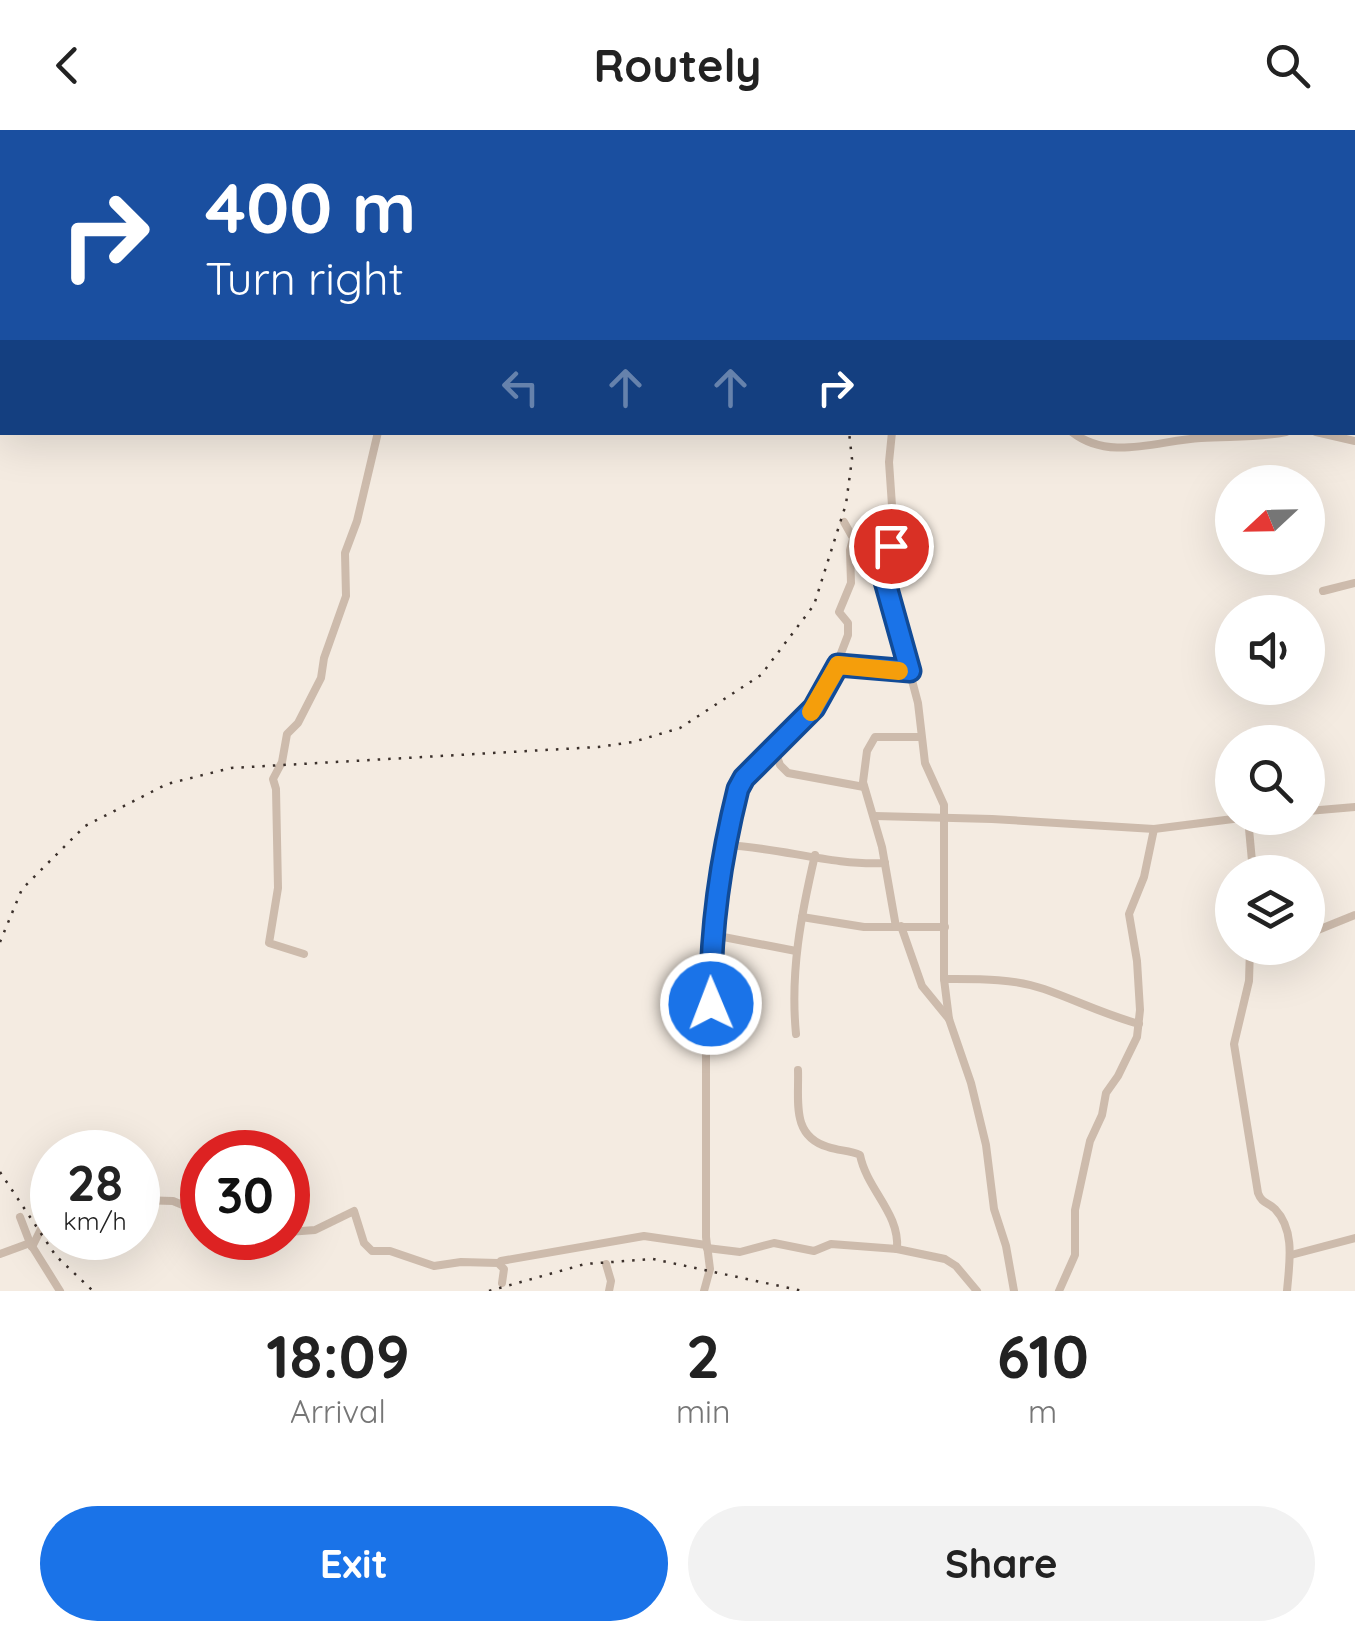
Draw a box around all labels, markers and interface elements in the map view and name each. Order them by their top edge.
text: Routely [594,37,761,93]
icon: back [40,38,95,93]
icon: search [1260,38,1315,93]
text: 400 m [205,163,416,251]
icon: right [40,170,170,300]
text: Turn right [205,250,404,306]
icon: left [493,360,548,415]
icon: ahead [598,360,653,415]
icon: ahead [703,360,758,415]
icon: right [808,360,863,415]
north arrow [1215,465,1325,575]
map controls [1215,465,1325,965]
pin [849,504,934,589]
icon: arrive [864,519,919,574]
button: sound [1215,595,1325,705]
button: search [1215,725,1325,835]
button: layers [1215,855,1325,965]
position arrow [659,952,763,1056]
speed limit sign: 30 [180,1130,310,1260]
text: 28 [67,1151,123,1214]
text: km/h [63,1205,127,1236]
text: 18:09 [266,1318,410,1393]
text: 2 [686,1318,720,1393]
text: 610 [997,1318,1089,1393]
text: Arrival [290,1391,386,1431]
text: min [676,1391,730,1431]
text: m [1028,1391,1057,1431]
button: Exit [40,1506,668,1621]
button: Share [688,1506,1315,1621]

